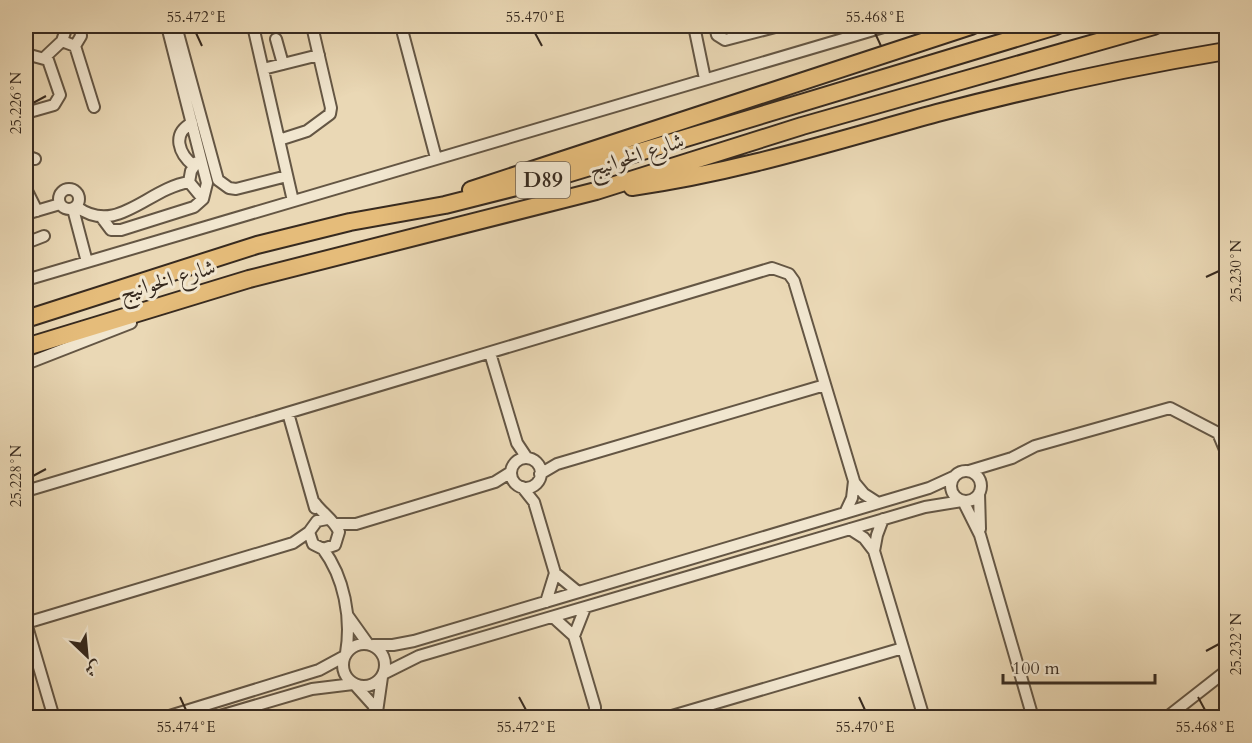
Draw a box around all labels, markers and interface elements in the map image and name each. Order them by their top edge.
text: 55.472°E [166,7,226,27]
text: 55.470°E [505,7,565,27]
text: 55.468°E [845,7,905,27]
text: 25.226°N [6,71,26,134]
street label: شارع الخوانيج [585,125,689,188]
road number: D89 [516,162,570,198]
text: 25.230°N [1226,239,1246,302]
street label: شارع الخوانيج [116,252,220,312]
text: 25.228°N [6,444,26,507]
text: 25.232°N [1226,612,1246,675]
north arrow [57,626,117,686]
scale bar [1003,647,1154,685]
text: ش [81,655,105,682]
text: 100 m [1012,656,1060,681]
text: 55.474°E [156,717,216,737]
text: 55.472°E [496,717,556,737]
text: 55.470°E [835,717,895,737]
text: 55.468°E [1175,717,1235,737]

